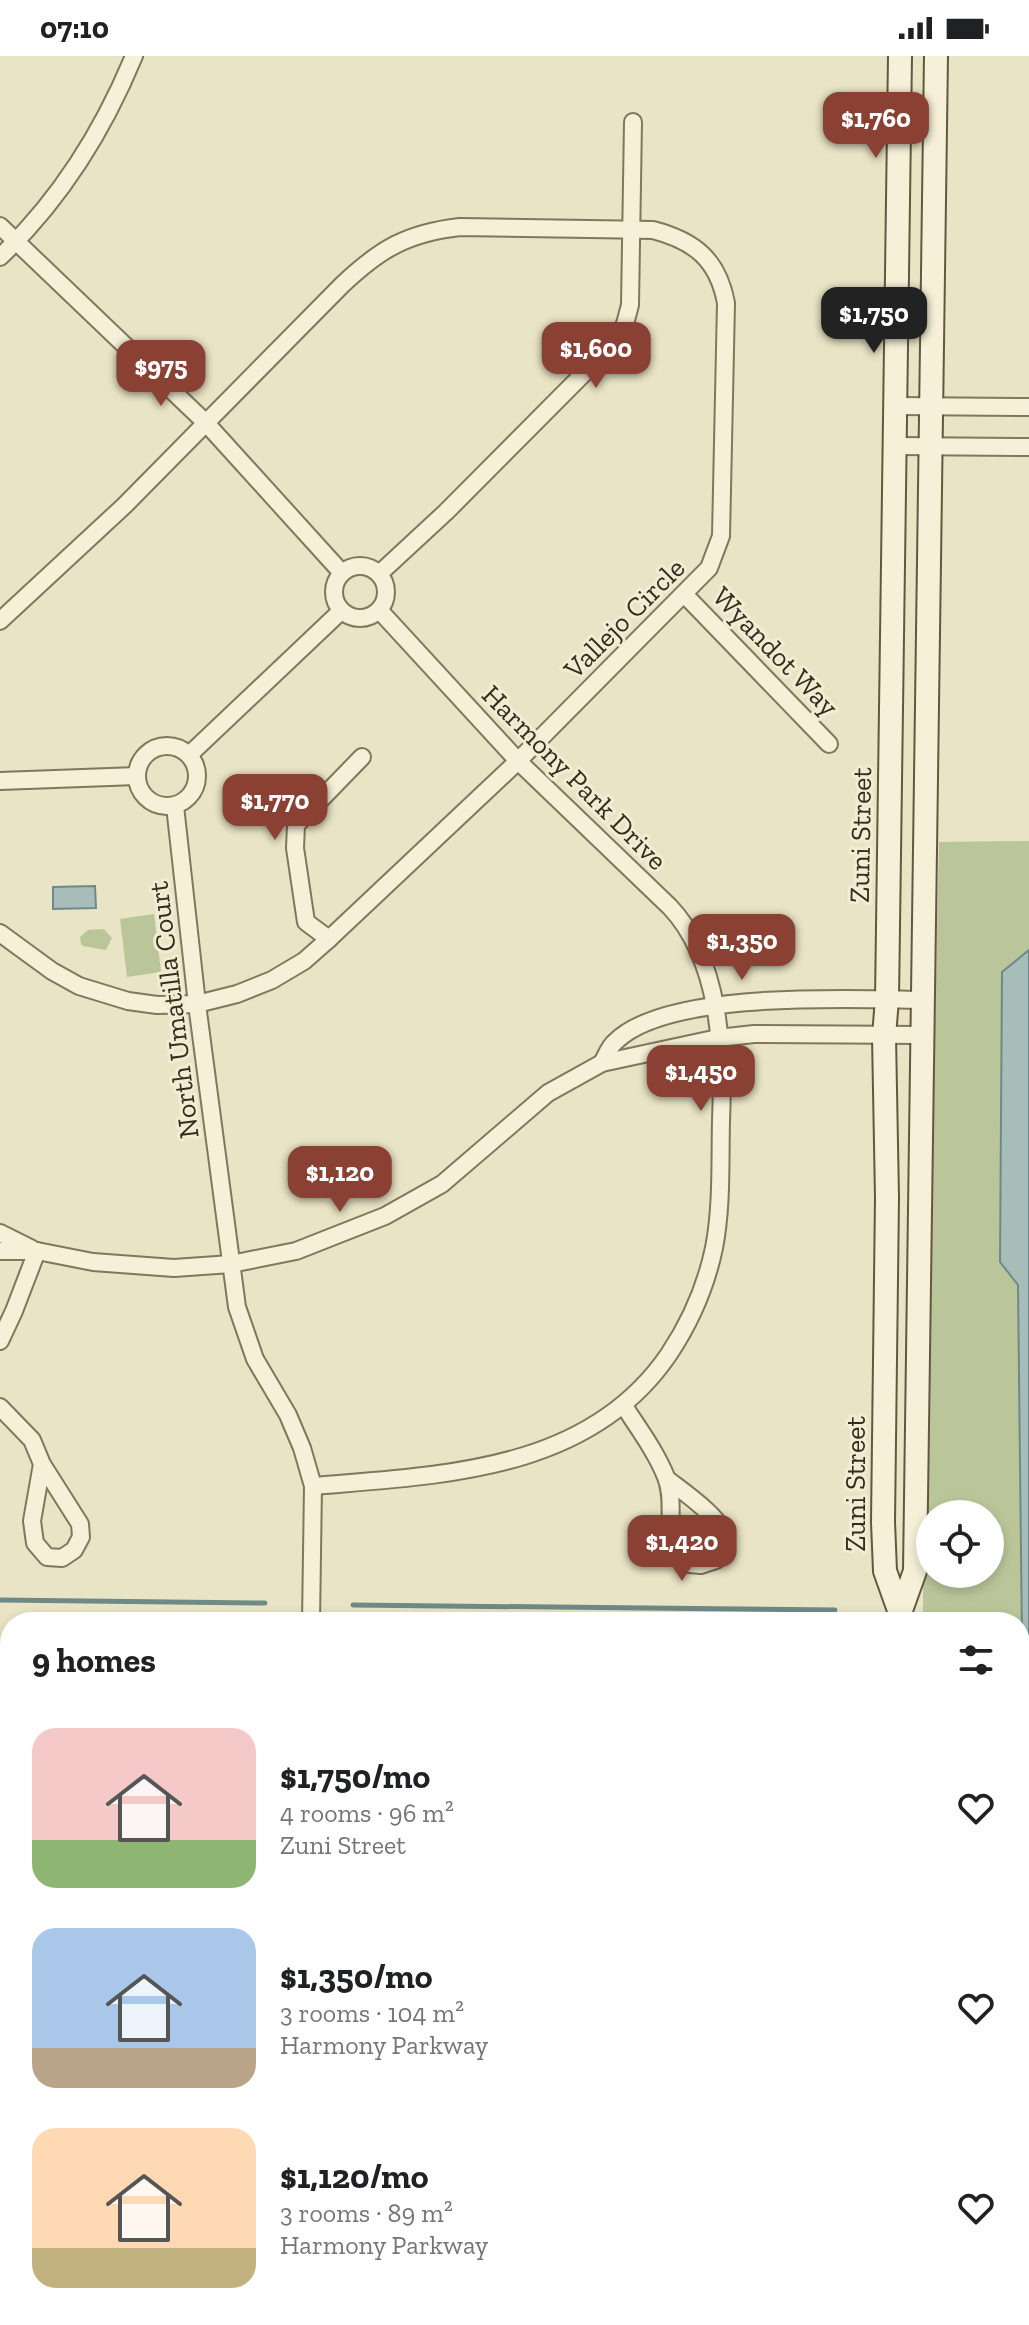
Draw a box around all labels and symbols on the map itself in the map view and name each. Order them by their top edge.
pin: $1,760 [811,92,941,160]
pin: $1,750 [809,287,939,355]
pin: $1,600 [531,322,661,390]
pin: $975 [114,340,208,408]
street label: Vallejo Circle [556,551,692,686]
street label: Wyandot Way [706,580,846,723]
street label: Harmony Park Drive [475,678,674,877]
street label: Zuni Street [843,766,878,903]
pin: $1,770 [210,774,340,842]
street label: North Umatilla Court [141,879,206,1140]
pin: $1,350 [677,914,807,982]
pin: $1,450 [636,1045,766,1113]
pin: $1,120 [275,1146,405,1214]
street label: Zuni Street [839,1416,872,1552]
pin: $1,420 [617,1515,747,1583]

